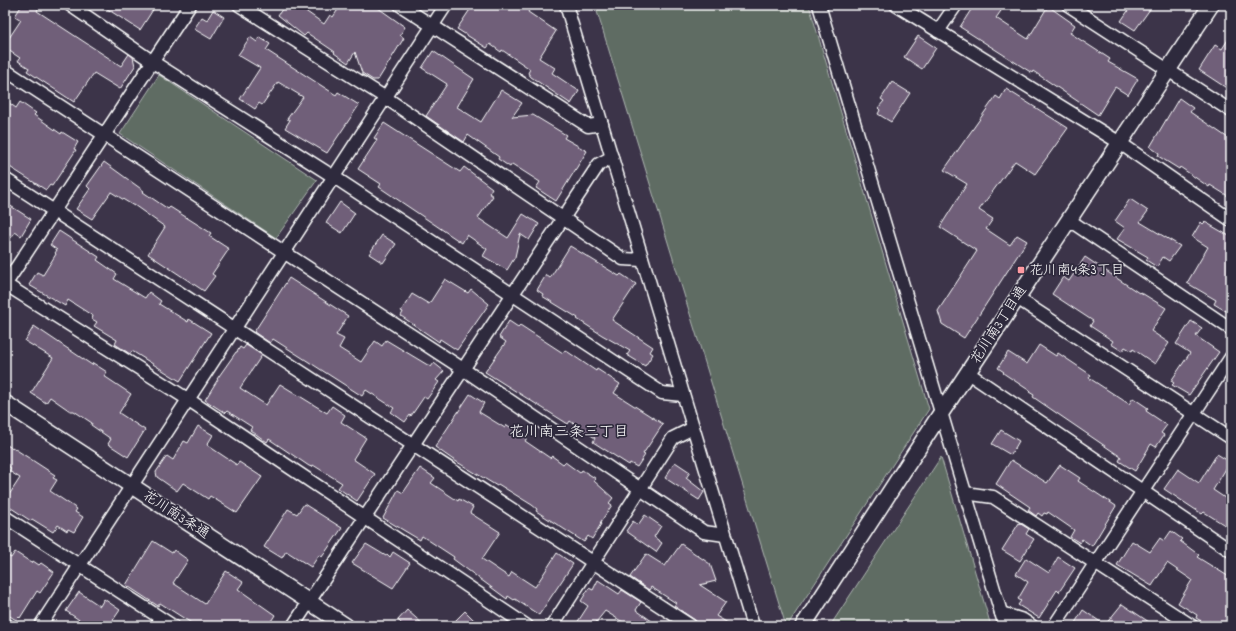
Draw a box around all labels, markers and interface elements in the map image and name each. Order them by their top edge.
place label: 花川南4条3丁目 [1029,260,1125,281]
marker: 花川南4条3丁目 [1016,265,1026,275]
street label: 花川南3丁目通 [966,282,1032,368]
district label: 花川南三条三丁目 [509,421,629,443]
street label: 花川南3条通 [138,486,214,544]

